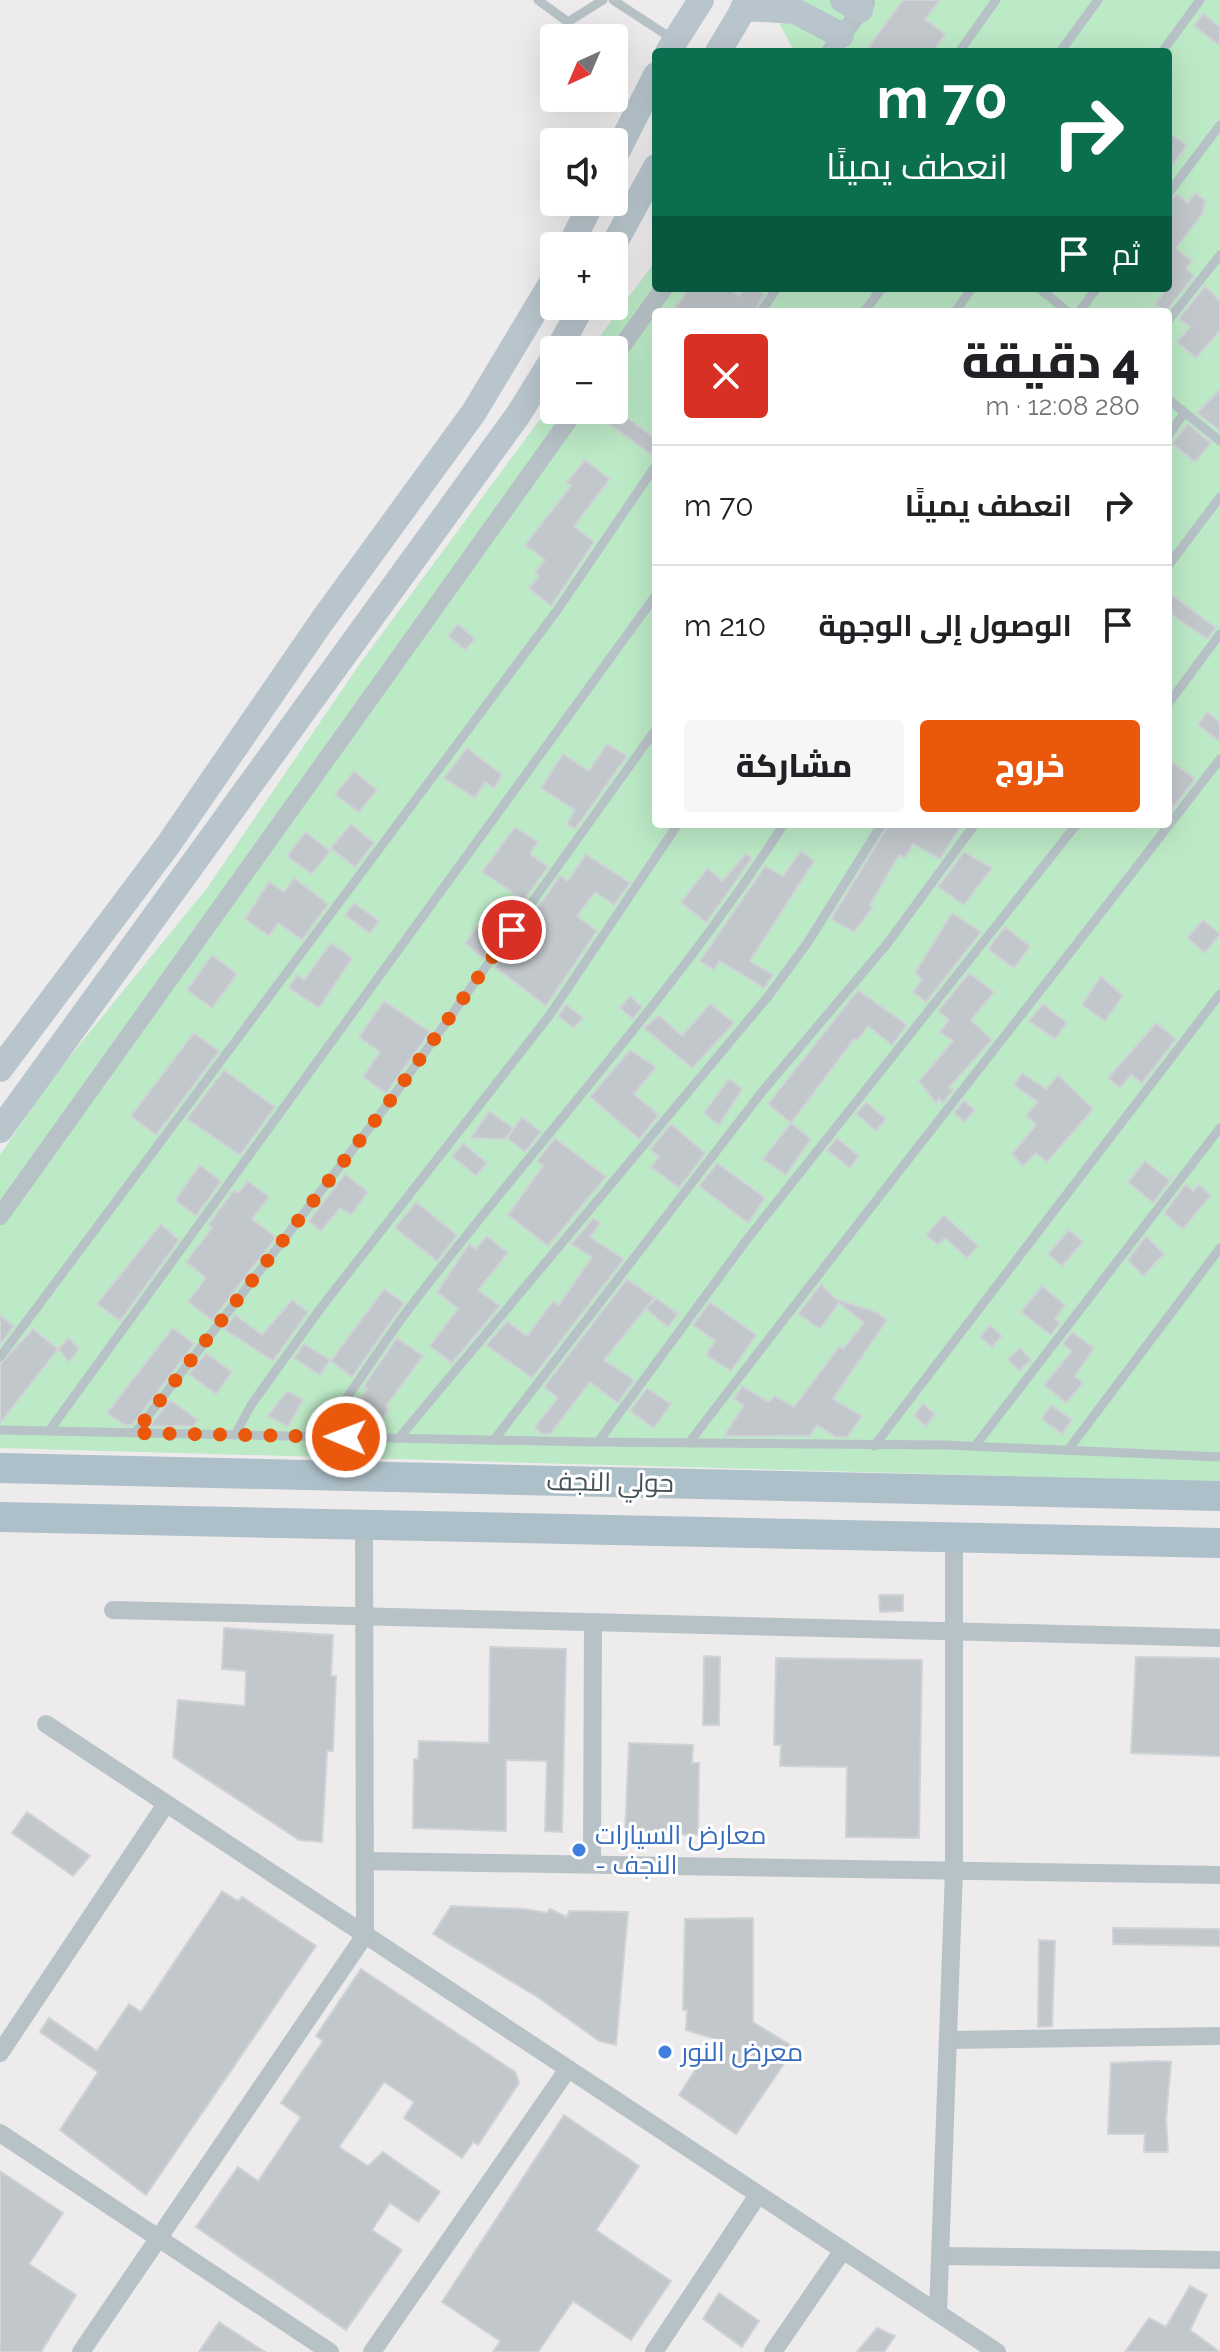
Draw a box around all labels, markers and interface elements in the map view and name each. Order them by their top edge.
north arrow [540,24,628,112]
map controls [540,24,628,424]
text: 70 m [877,65,1008,131]
icon: right [1036,80,1140,184]
button: sound [540,128,628,216]
text: انعطف يمينًا [826,145,1008,187]
button: + [540,232,628,320]
icon: arrive [1052,232,1096,276]
text: ثم [1112,237,1140,272]
text: 4 دقيقة [962,333,1140,389]
button: close [684,334,768,418]
button: − [540,336,628,424]
text: 280 m · 12:08 [986,391,1140,421]
icon: right [1096,483,1140,527]
text: 70 m [684,488,754,523]
text: انعطف يمينًا [905,488,1072,523]
icon: arrive [1096,603,1140,647]
text: 210 m [684,608,766,643]
text: الوصول إلى الوجهة [819,608,1072,643]
button: مشاركة [684,720,904,812]
button: خروج [920,720,1140,812]
pin [478,896,546,964]
icon: arrive [490,908,534,952]
position arrow [304,1395,388,1479]
street label: حولي النجف [546,1466,674,1504]
place label: معارض السيارات - النجف [595,1820,767,1880]
marker: معارض السيارات - النجف [570,1841,588,1859]
place label: معرض النور [679,2037,803,2068]
marker: معرض النور [656,2043,674,2061]

